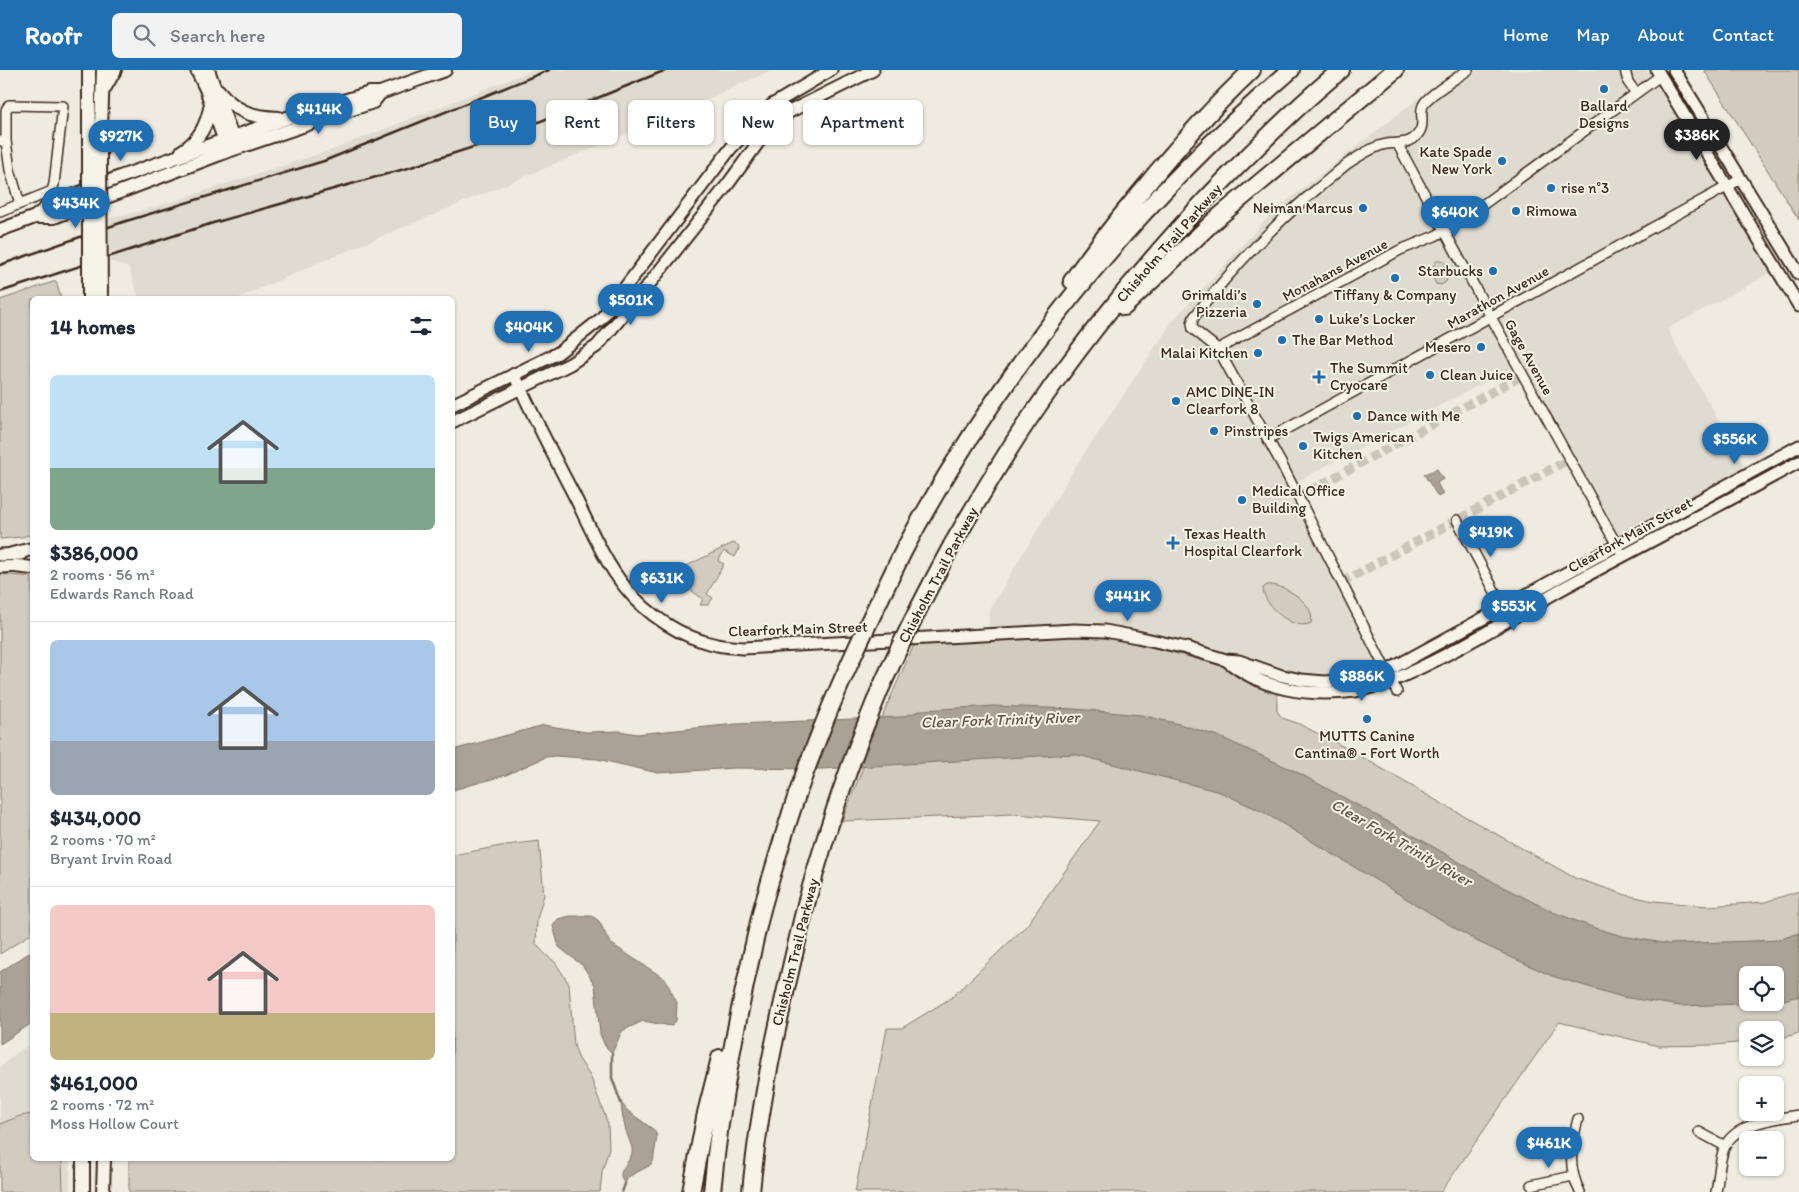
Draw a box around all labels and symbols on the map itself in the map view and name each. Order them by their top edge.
marker: Ballard Designs [1598,83,1610,95]
pin: $414K [284,92,354,135]
place label: Ballard Designs [1579,97,1630,132]
pin: $386K [1662,118,1732,161]
pin: $927K [86,119,156,162]
place label: Kate Spade New York [1420,143,1492,178]
marker: Kate Spade New York [1496,155,1508,167]
place label: rise n°3 [1561,179,1609,197]
street label: Chisholm Trail Parkway [1113,180,1225,306]
marker: rise n°3 [1545,182,1557,194]
pin: $434K [41,186,111,229]
pin: $640K [1420,196,1490,238]
place label: Neiman Marcus [1253,199,1353,217]
marker: Neiman Marcus [1357,202,1369,214]
place label: Rimowa [1526,202,1577,220]
marker: Rimowa [1510,205,1522,217]
street label: Monahans Avenue [1279,235,1391,305]
place label: Starbucks [1418,262,1483,280]
street label: Marathon Avenue [1444,262,1552,332]
marker: Starbucks [1487,265,1499,277]
marker: Tiffany & Company [1389,272,1401,284]
pin: $501K [596,284,666,326]
place label: Grimaldi’s Pizzeria [1181,286,1247,321]
place label: Tiffany & Company [1334,286,1456,304]
marker: Grimaldi’s Pizzeria [1251,298,1263,310]
pin: $404K [494,310,564,353]
place label: Luke’s Locker [1329,310,1416,328]
marker: Luke’s Locker [1313,313,1325,325]
street label: Gage Avenue [1501,316,1557,398]
place label: The Bar Method [1292,331,1393,349]
marker: The Bar Method [1276,334,1288,346]
place label: Mesero [1425,338,1471,356]
marker: Mesero [1475,341,1487,353]
place label: Malai Kitchen [1161,344,1248,362]
marker: Malai Kitchen [1252,347,1264,359]
place label: The Summit Cryocare [1330,359,1408,394]
place label: Clean Juice [1440,366,1513,384]
marker: Clean Juice [1424,369,1436,381]
marker: The Summit Cryocare [1312,370,1326,384]
place label: AMC DINE-IN Clearfork 8 [1186,383,1274,418]
marker: AMC DINE-IN Clearfork 8 [1170,395,1182,407]
place label: Dance with Me [1367,407,1460,425]
marker: Dance with Me [1351,410,1363,422]
place label: Pinstripes [1224,422,1289,440]
pin: $556K [1700,422,1770,465]
marker: Pinstripes [1208,425,1220,437]
place label: Twigs American Kitchen [1313,428,1414,463]
marker: Twigs American Kitchen [1297,440,1309,452]
place label: Medical Office Building [1252,482,1345,517]
street label: Clearfork Main Street [1565,493,1696,577]
marker: Medical Office Building [1236,494,1248,506]
street label: Chisholm Trail Parkway [894,504,982,646]
pin: $419K [1456,516,1526,558]
place label: Texas Health Hospital Clearfork [1184,525,1302,560]
marker: Texas Health Hospital Clearfork [1166,536,1180,550]
pin: $631K [627,562,697,604]
pin: $441K [1093,580,1163,622]
pin: $553K [1479,590,1549,632]
street label: Clearfork Main Street [728,618,868,640]
pin: $886K [1327,660,1397,702]
water label: Clear Fork Trinity River [920,707,1081,732]
marker: MUTTS Canine Cantina® - Fort Worth [1361,713,1373,725]
place label: MUTTS Canine Cantina® - Fort Worth [1295,727,1440,762]
water label: Clear Fork Trinity River [1328,794,1477,891]
street label: Chisholm Trail Parkway [768,876,822,1028]
pin: $461K [1514,1126,1584,1169]

